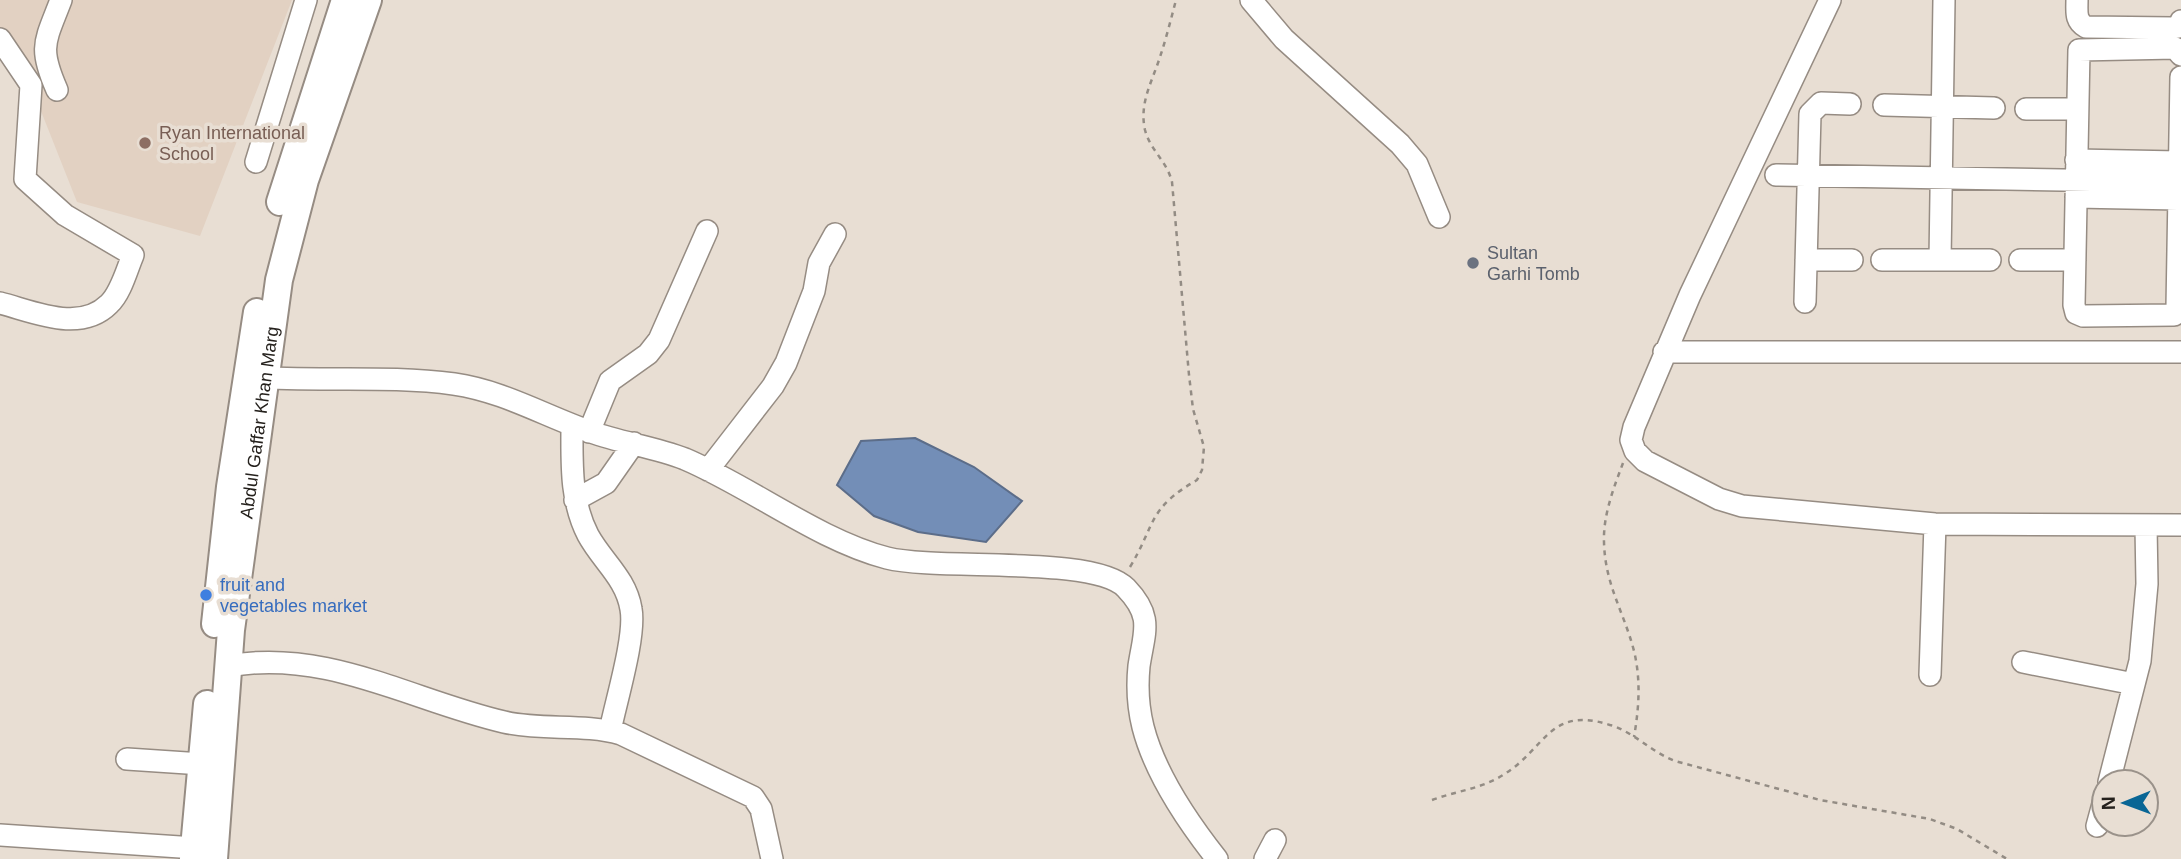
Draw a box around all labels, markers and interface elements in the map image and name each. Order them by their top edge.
place label: Ryan International School [159,123,305,164]
marker: Ryan International School [137,135,153,151]
place label: Sultan Garhi Tomb [1487,243,1580,284]
marker: Sultan Garhi Tomb [1465,255,1481,271]
street label: Abdul Gaffar Khan Marg [236,325,283,520]
place label: fruit and vegetables market [220,575,367,616]
marker: fruit and vegetables market [198,587,214,603]
north arrow [2090,768,2160,838]
text: N [2098,796,2119,810]

